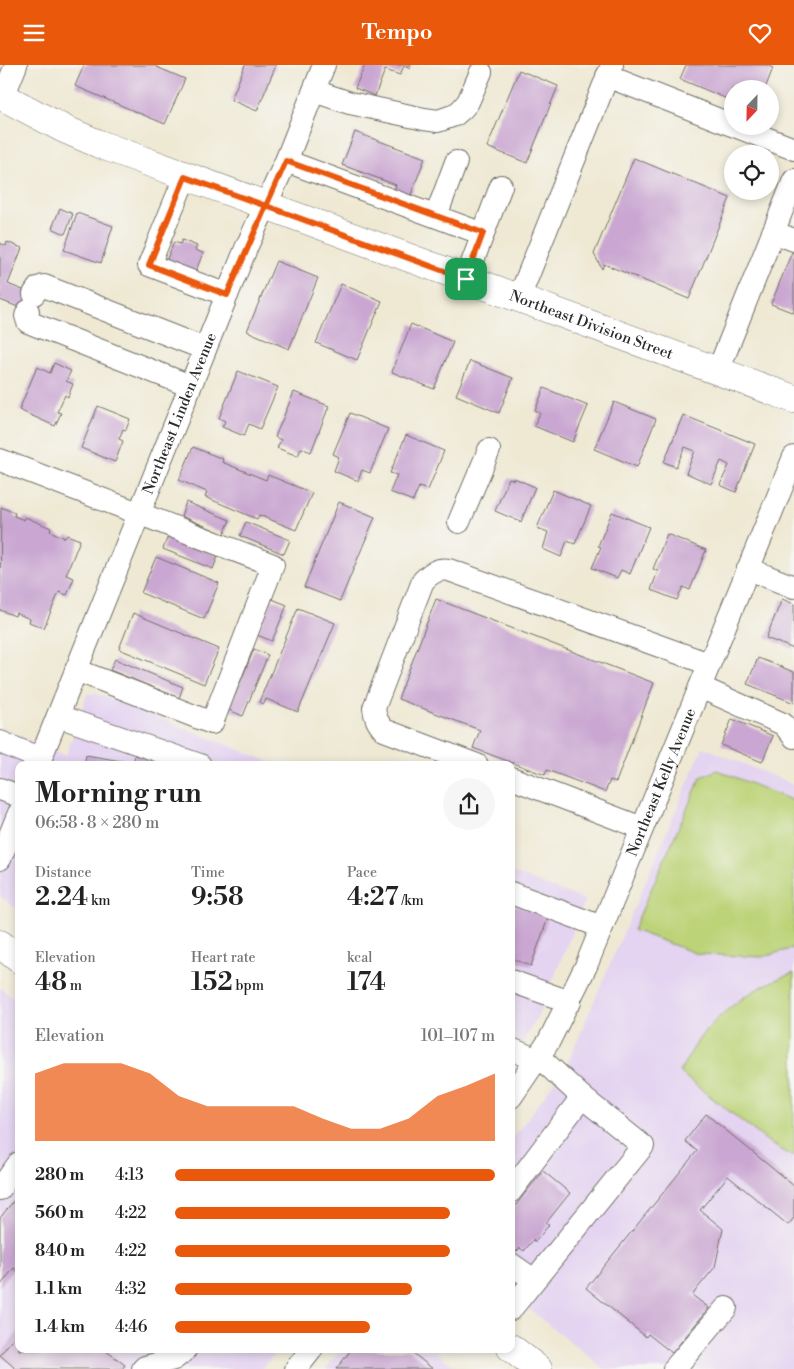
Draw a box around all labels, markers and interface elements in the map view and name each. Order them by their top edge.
icon: menu [20,19,48,47]
text: Tempo [361,19,433,46]
icon: heart [746,19,774,47]
north arrow [724,80,779,135]
map controls [724,80,779,200]
button: locate [724,145,779,200]
pin [445,258,487,300]
icon: arrive [452,265,480,293]
street label: Northeast Division Street [507,286,676,364]
street label: Northeast Linden Avenue [139,330,221,497]
street label: Northeast Kelly Avenue [623,705,700,859]
text: Morning run [35,776,202,811]
button: share [443,778,495,830]
text: 06:58 · 8 × 280 m [35,813,159,833]
text: Distance [35,864,92,882]
text: Time [191,864,225,882]
text: Pace [347,864,377,882]
text: 2.24 [35,882,88,913]
text: 9:58 [191,882,244,913]
text: 4:27 [347,882,399,913]
text: km [88,892,111,910]
text: /km [399,892,424,910]
text: Elevation [35,949,96,967]
text: Heart rate [191,949,256,967]
text: kcal [347,949,372,967]
text: 48 [35,967,67,998]
text: 152 [191,967,233,998]
text: 174 [347,967,386,998]
text: m [67,977,82,995]
text: bpm [233,977,264,995]
text: Elevation [35,1026,104,1046]
text: 101–107 m [421,1026,495,1046]
text: 280 m [35,1165,84,1185]
text: 4:13 [115,1165,144,1185]
text: 560 m [35,1203,84,1223]
text: 4:22 [115,1203,146,1223]
text: 840 m [35,1241,85,1261]
text: 4:22 [115,1241,146,1261]
text: 1.1 km [35,1279,82,1299]
text: 4:32 [115,1279,146,1299]
text: 1.4 km [35,1317,85,1337]
text: 4:46 [115,1317,147,1337]

